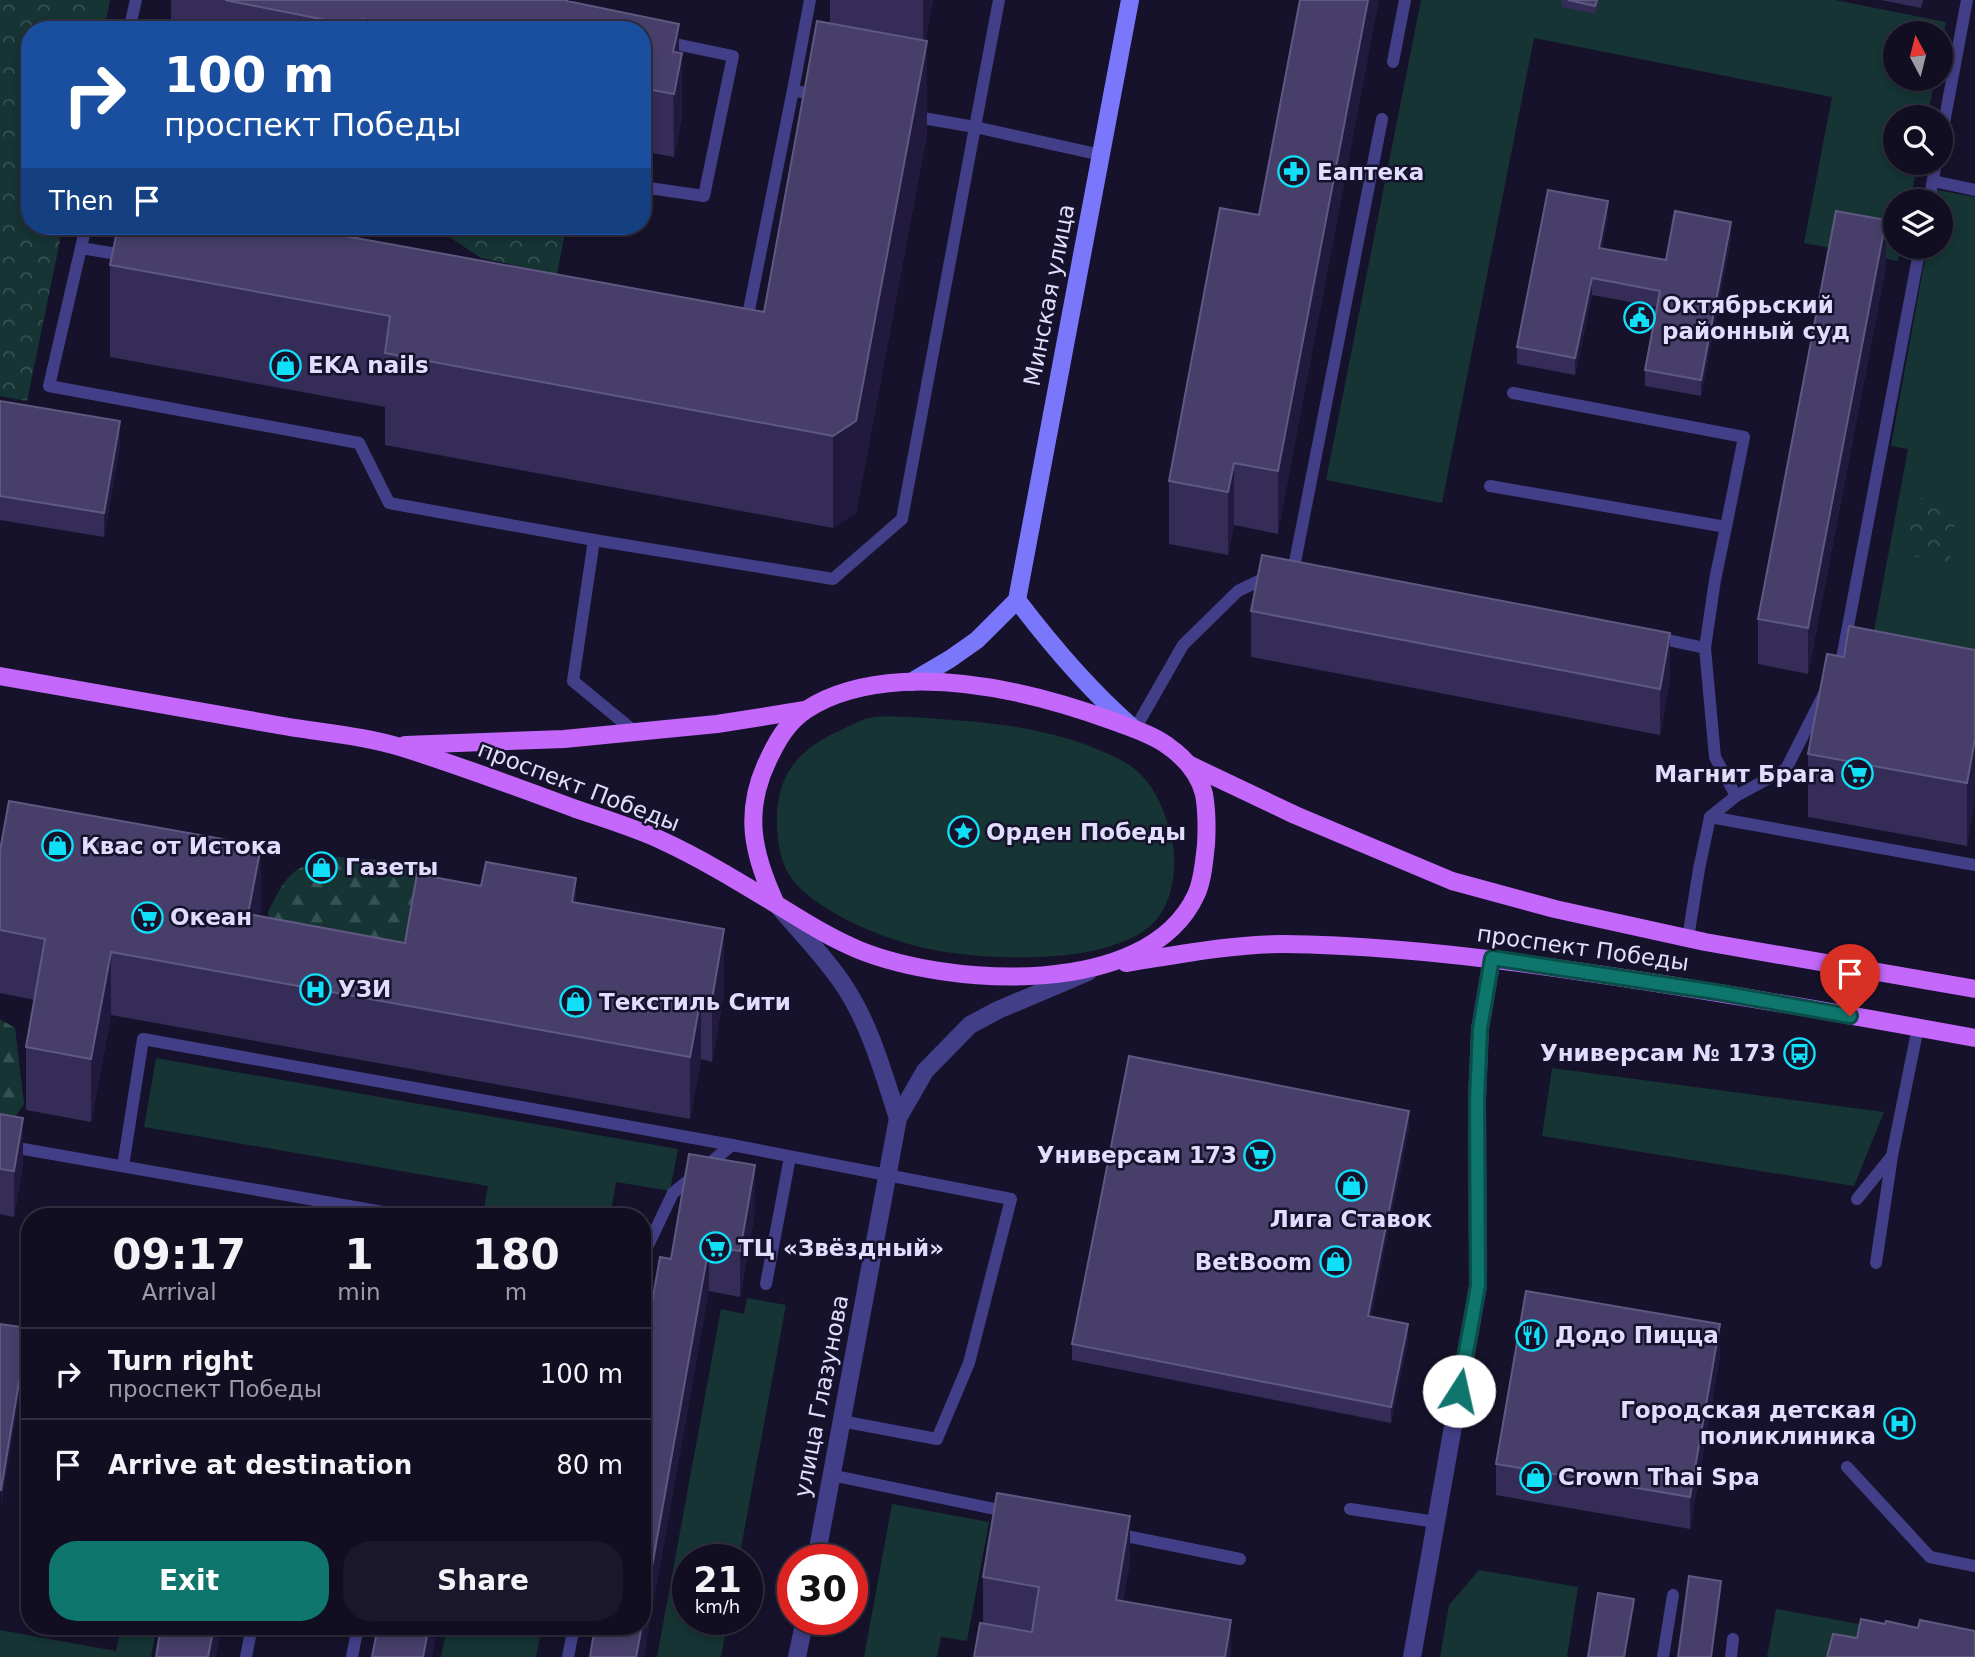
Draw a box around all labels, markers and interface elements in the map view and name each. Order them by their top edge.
north arrow [1883,21,1953,91]
map controls [1883,21,1953,259]
text: 100 m [164,47,334,104]
icon: right [49,49,140,140]
button: search [1883,105,1953,175]
text: проспект Победы [164,106,462,144]
pharmacy icon: Еаптека [1277,155,1311,189]
place label: Еаптека [1317,159,1424,185]
icon: arrive [128,182,166,220]
text: Then [49,186,114,216]
button: layers [1883,189,1953,259]
street label: Минская улица [1019,202,1079,388]
place label: Октябрьский районный суд [1662,292,1850,344]
public building icon: Октябрьский районный суд [1622,301,1656,335]
shop icon: EKA nails [268,348,302,382]
place label: EKA nails [308,352,429,378]
street label: проспект Победы [474,736,684,836]
supermarket icon: Магнит Брага [1841,757,1875,791]
place label: Магнит Брага [1654,761,1835,787]
place icon: Орден Победы [946,815,980,849]
place label: Орден Победы [986,819,1186,845]
shop icon: Квас от Истока [41,829,75,863]
place label: Квас от Истока [81,833,282,859]
shop icon: Газеты [305,850,339,884]
place label: Газеты [345,854,438,880]
supermarket icon: Океан [130,900,164,934]
place label: Океан [170,904,252,930]
street label: проспект Победы [1475,920,1691,976]
pin [1820,944,1880,1016]
icon: arrive [1831,955,1869,993]
hospital icon: УЗИ [298,972,332,1006]
place label: УЗИ [338,976,391,1002]
shop icon: Текстиль Сити [559,985,593,1019]
place label: Текстиль Сити [599,989,791,1015]
bus stop icon: Универсам № 173 [1782,1036,1816,1070]
place label: Универсам № 173 [1540,1040,1776,1066]
supermarket icon: Универсам 173 [1243,1138,1277,1172]
place label: Универсам 173 [1037,1142,1237,1168]
shop icon: Лига Ставок [1334,1168,1368,1202]
place label: Лига Ставок [1270,1206,1433,1232]
text: 09:17 [112,1230,246,1279]
text: 1 [344,1230,374,1279]
text: 180 [472,1230,560,1279]
supermarket icon: ТЦ «Звёздный» [698,1231,732,1265]
place label: ТЦ «Звёздный» [738,1235,944,1261]
shop icon: BetBoom [1318,1245,1352,1279]
place label: BetBoom [1195,1249,1312,1275]
text: Arrival [142,1279,217,1305]
text: min [337,1279,381,1305]
text: m [505,1279,527,1305]
street label: улица Глазунова [789,1293,853,1499]
restaurant icon: Додо Пицца [1515,1318,1549,1352]
place label: Додо Пицца [1555,1322,1719,1348]
text: Turn right [108,1346,253,1376]
position arrow [1422,1354,1496,1428]
icon: right [49,1355,87,1393]
text: 100 m [540,1359,623,1389]
text: проспект Победы [108,1376,322,1402]
place label: Городская детская поликлиника [1620,1397,1876,1449]
hospital icon: Городская детская поликлиника [1882,1406,1916,1440]
icon: arrive [49,1446,87,1484]
text: Arrive at destination [108,1450,412,1480]
text: 80 m [556,1450,623,1480]
shop icon: Crown Thai Spa [1518,1460,1552,1494]
place label: Crown Thai Spa [1558,1464,1760,1490]
button: Exit [49,1541,329,1621]
button: Share [343,1541,623,1621]
speed limit sign: 30 [777,1544,868,1635]
text: 21 [693,1560,742,1600]
text: km/h [695,1596,740,1617]

